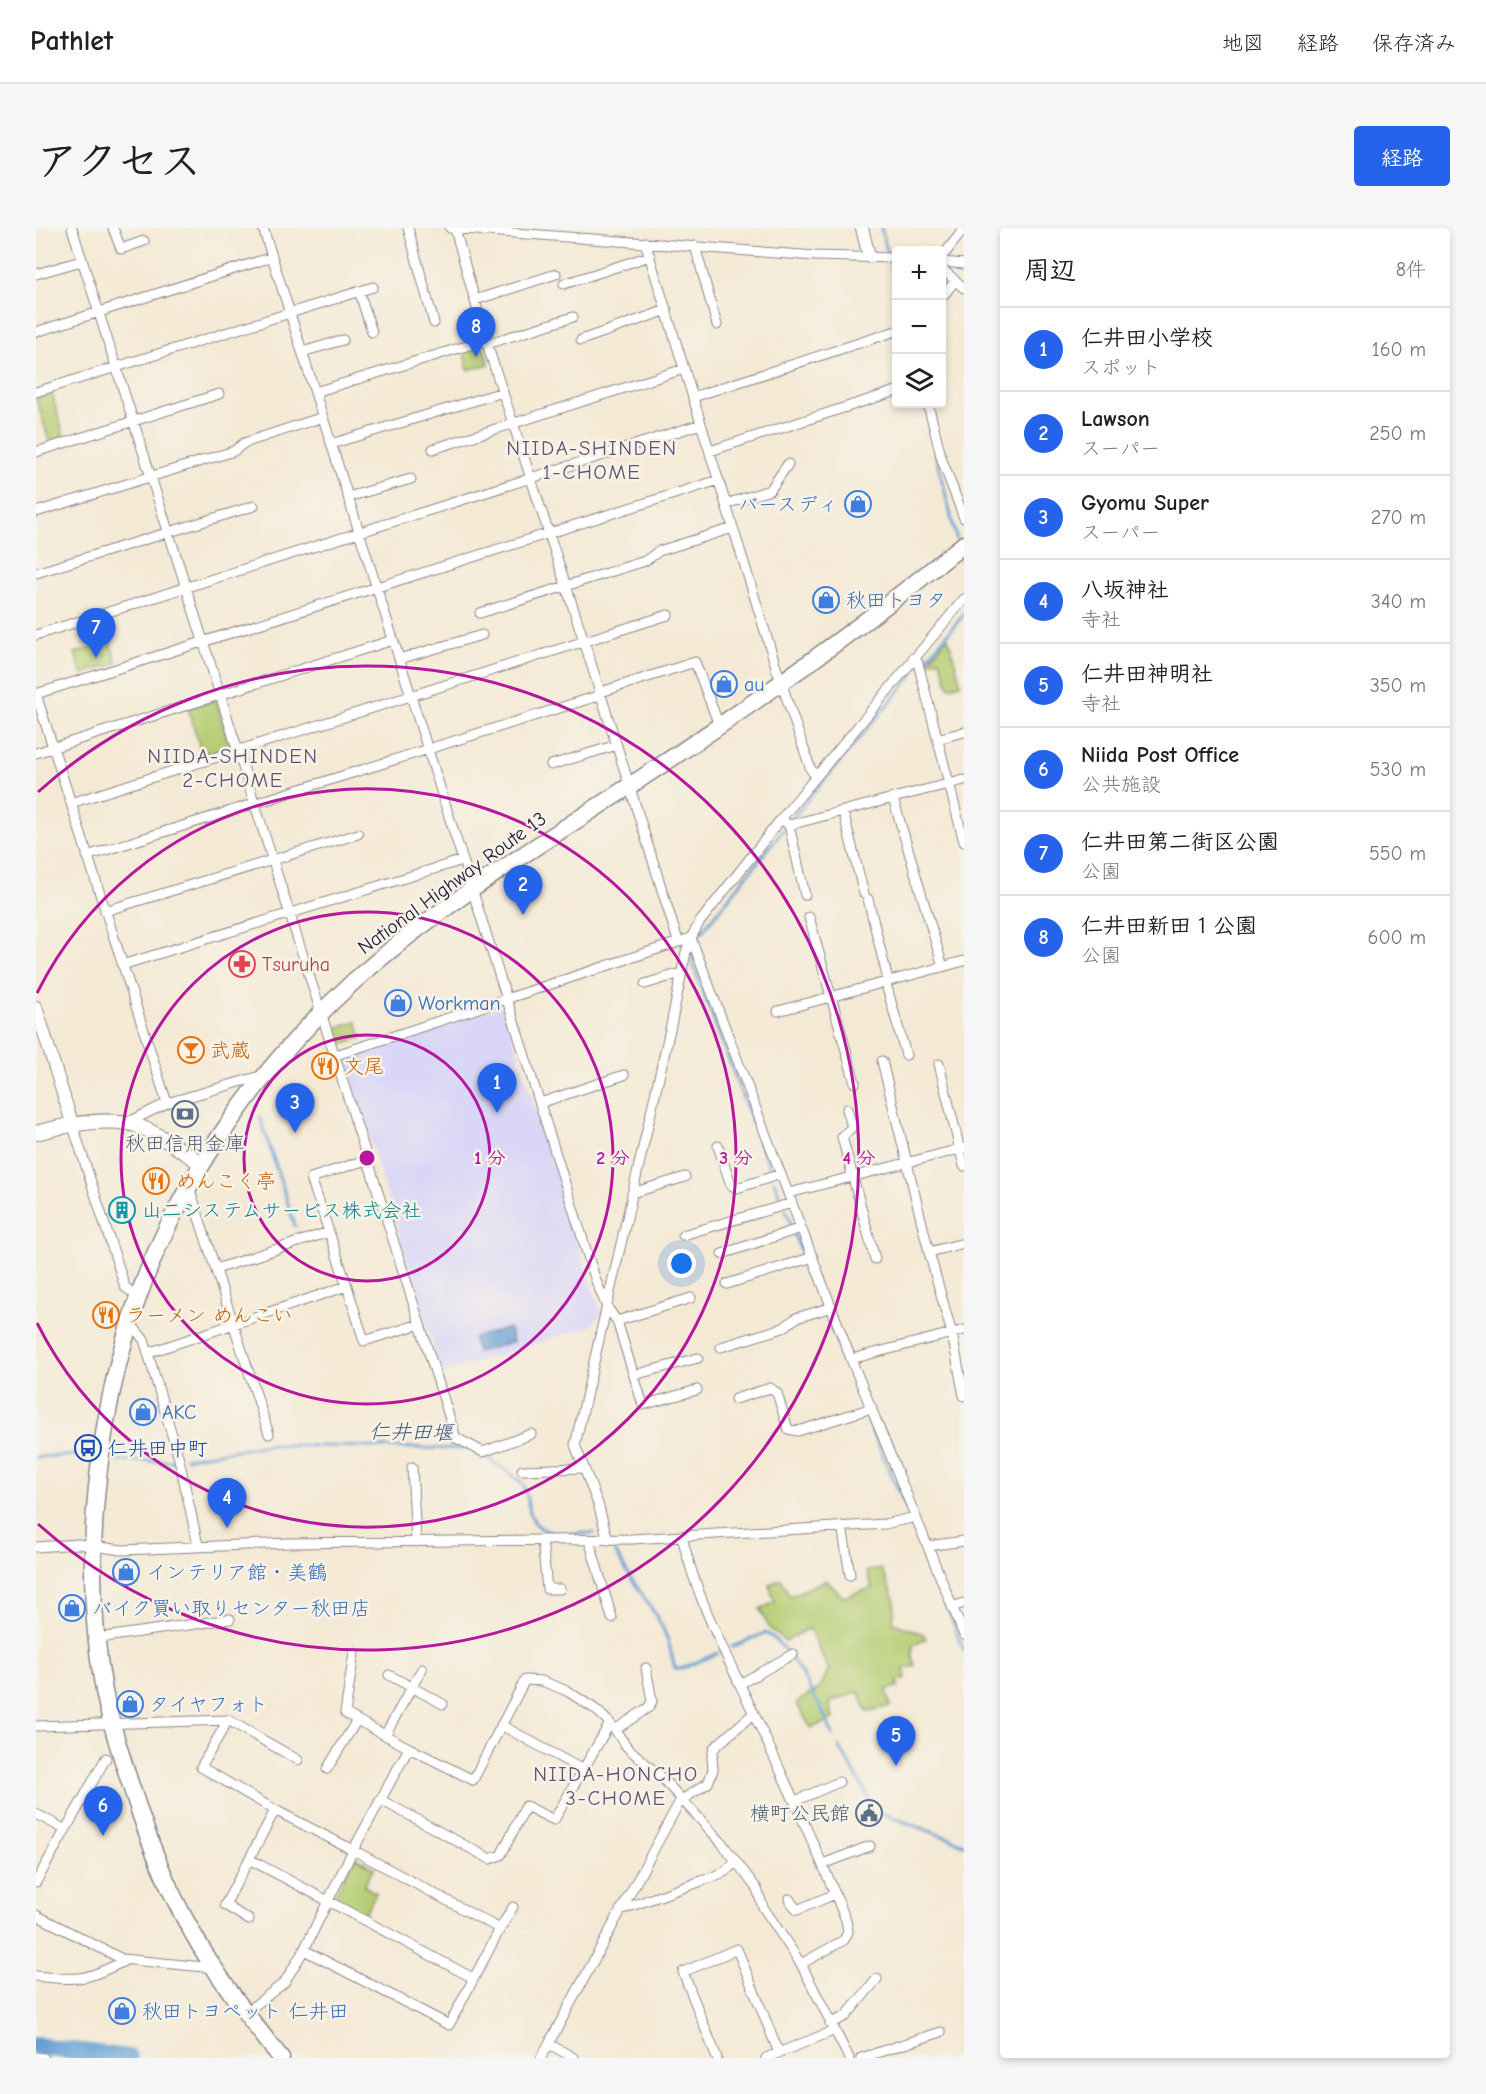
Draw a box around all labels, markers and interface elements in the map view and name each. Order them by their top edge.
text: Pathlet [30,25,113,57]
text: 地図 [1222,31,1264,55]
text: 経路 [1297,31,1339,55]
text: 保存済み [1372,31,1456,55]
button: 経路 [1354,126,1450,186]
text: アクセス [36,137,201,186]
map controls [892,246,946,408]
button: + [892,246,946,300]
text: 周辺 [1024,256,1076,286]
text: 8件 [1396,258,1426,281]
button: − [892,300,946,354]
pin: 8 [456,308,496,357]
text: 仁井田小学校 [1081,325,1213,351]
text: 1 [1040,338,1047,361]
text: 160 m [1372,338,1426,361]
button: layers [892,354,946,408]
text: スポット [1081,356,1161,379]
text: Lawson [1081,406,1150,432]
text: 2 [1039,422,1048,445]
text: 250 m [1369,422,1426,445]
district label: NIIDA-SHINDEN 1-CHOME [506,436,678,484]
text: スーパー [1081,437,1160,460]
shop icon: バースディ [843,489,873,519]
text: Gyomu Super [1081,490,1209,516]
place label: バースディ [738,493,838,516]
text: 3 [1039,506,1048,529]
text: 270 m [1371,506,1426,529]
text: スーパー [1081,521,1160,544]
text: 八坂神社 [1081,577,1169,603]
shop icon: 秋田トヨタ [811,585,841,615]
place label: 秋田トヨタ [846,589,946,612]
text: 4 [1039,590,1048,613]
text: 340 m [1371,590,1426,613]
pin: 7 [76,608,116,658]
text: 寺社 [1081,608,1121,631]
text: 仁井田神明社 [1081,661,1213,687]
shop icon: au [709,669,739,699]
place label: au [744,673,765,696]
text: 5 [1038,674,1049,697]
text: 350 m [1370,674,1426,697]
text: 寺社 [1081,692,1121,715]
text: Niida Post Office [1081,742,1239,768]
district label: NIIDA-SHINDEN 2-CHOME [147,744,319,792]
text: 6 [1038,758,1049,781]
text: 530 m [1370,758,1426,781]
text: 公共施設 [1081,773,1161,796]
street label: National Highway Route 13 [353,807,551,959]
text: 仁井田第二街区公園 [1081,829,1279,855]
text: 7 [1039,842,1048,865]
text: 550 m [1369,842,1426,865]
text: 公園 [1081,860,1121,883]
pin: 2 [504,866,542,915]
text: 仁井田新田１公園 [1081,913,1257,939]
text: 8 [1038,926,1049,949]
text: 600 m [1368,926,1426,949]
text: 公園 [1081,944,1121,967]
pharmacy icon: Tsuruha [227,949,257,979]
place label: Tsuruha [262,953,330,976]
shop icon: Workman [383,988,413,1018]
place label: Workman [418,992,501,1015]
bar icon: 武蔵 [176,1035,206,1065]
place label: 武蔵 [210,1039,250,1062]
restaurant icon: 文尾 [310,1051,340,1081]
place label: 文尾 [344,1055,384,1078]
pin: 1 [478,1064,516,1113]
pin: 3 [276,1084,314,1133]
bank icon: 秋田信用金庫 [170,1099,200,1129]
place label: 秋田信用金庫 [125,1132,245,1155]
centre of rings [357,1148,377,1168]
text: 1 分 [474,1148,506,1169]
text: 2 分 [596,1148,630,1169]
text: 3 分 [719,1148,753,1169]
text: 4 分 [843,1148,875,1169]
restaurant icon: めんこく亭 [141,1166,171,1196]
place label: めんこく亭 [176,1170,276,1193]
building icon: 山二システムサービス株式会社 [107,1195,137,1225]
place label: 山二システムサービス株式会社 [142,1199,422,1222]
your location [667,1249,696,1278]
restaurant icon: ラーメン めんこい [91,1300,121,1330]
place label: ラーメン めんこい [126,1304,293,1327]
shop icon: AKC [128,1397,158,1427]
place label: AKC [162,1401,196,1424]
water label: 仁井田堰 [369,1419,455,1445]
bus stop icon: 仁井田中町 [73,1433,103,1463]
place label: 仁井田中町 [108,1437,208,1460]
pin: 4 [208,1478,246,1528]
shop icon: インテリア館・美鶴 [111,1557,141,1587]
place label: インテリア館・美鶴 [146,1561,327,1584]
shop icon: バイク買い取りセンター秋田店 [57,1593,87,1623]
place label: バイク買い取りセンター秋田店 [92,1597,370,1620]
shop icon: タイヤフォト [115,1689,145,1719]
place label: タイヤフォト [149,1693,268,1716]
pin: 5 [876,1716,916,1766]
district label: NIIDA-HONCHO 3-CHOME [533,1762,699,1810]
pin: 6 [84,1786,122,1836]
public building icon: 横町公民館 [854,1798,884,1828]
place label: 横町公民館 [750,1802,850,1825]
shop icon: 秋田トヨペット 仁井田 [107,1996,137,2026]
place label: 秋田トヨペット 仁井田 [142,2000,349,2023]

